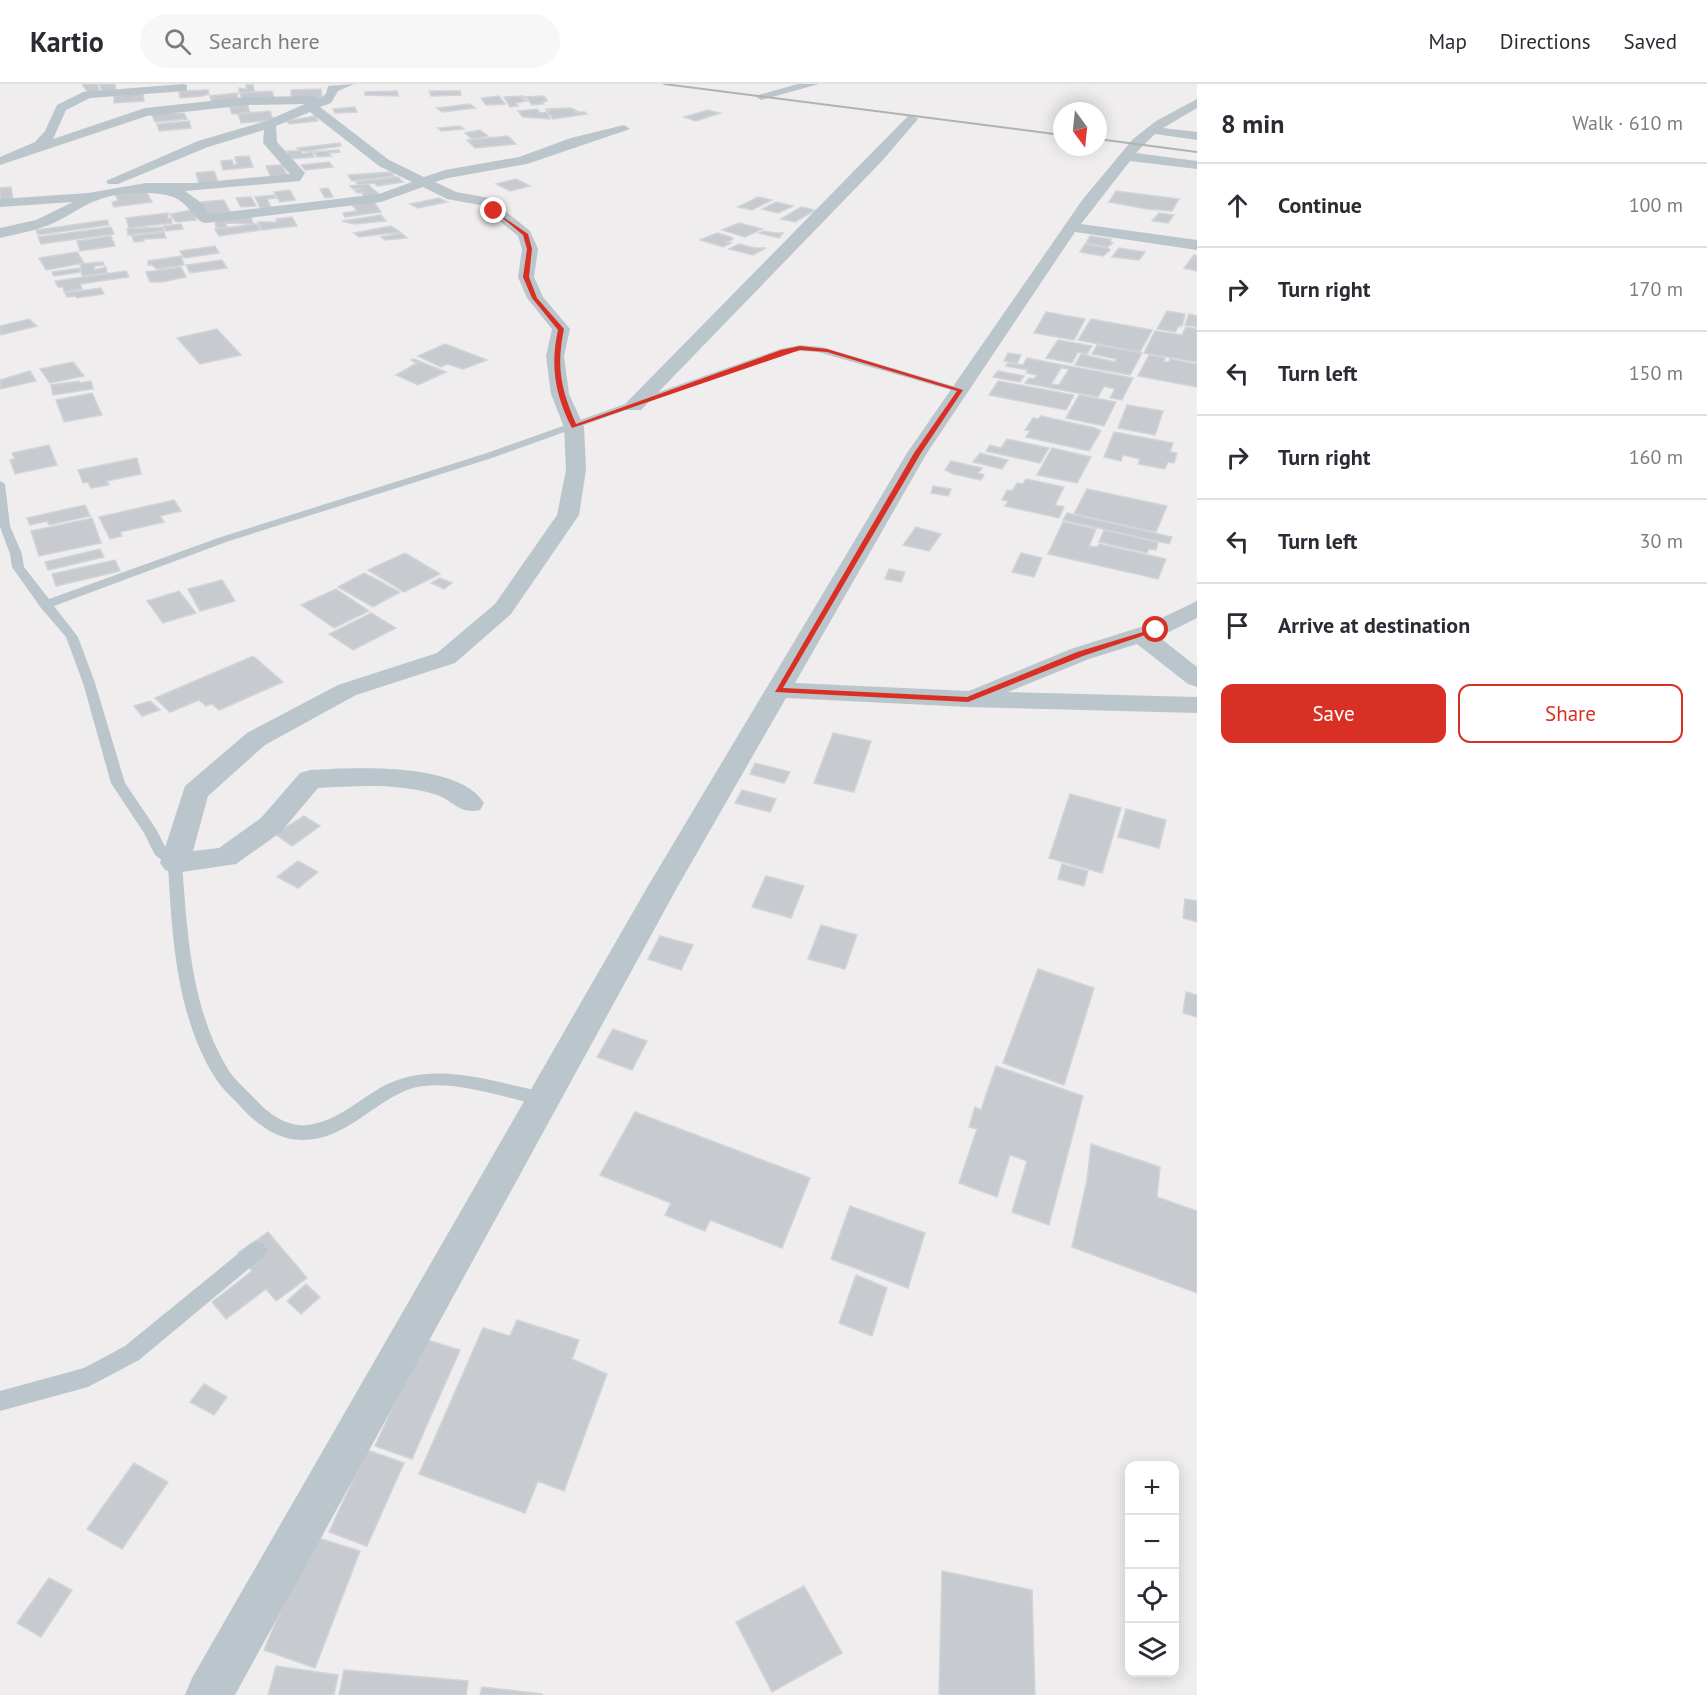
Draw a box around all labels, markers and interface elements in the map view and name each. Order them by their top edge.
search box [140,14,560,68]
text: Kartio [30,23,104,60]
icon: search [161,25,194,58]
text: Search here [209,27,320,55]
text: Map [1428,28,1467,55]
text: Directions [1500,28,1591,55]
text: Saved [1624,28,1677,55]
north arrow [1053,102,1107,156]
text: 8 min [1221,107,1284,140]
text: Walk · 610 m [1572,110,1683,136]
icon: ahead [1221,189,1254,222]
text: Continue [1278,191,1362,219]
text: 100 m [1629,192,1683,218]
route end [480,197,506,223]
icon: right [1221,273,1254,306]
text: Turn right [1278,275,1370,303]
text: 170 m [1629,276,1683,302]
icon: left [1221,357,1254,390]
text: Turn left [1278,359,1358,387]
text: 150 m [1629,360,1683,386]
icon: right [1221,441,1254,474]
text: Turn right [1278,443,1370,471]
text: 160 m [1629,444,1683,470]
icon: left [1221,525,1254,558]
text: Turn left [1278,527,1358,555]
text: 30 m [1640,528,1683,554]
icon: arrive [1221,609,1254,642]
text: Arrive at destination [1278,611,1470,639]
route start [1142,616,1168,642]
button: Save [1221,684,1446,743]
button: Share [1458,684,1683,743]
map controls [1125,1461,1179,1677]
button: + [1125,1461,1179,1515]
button: − [1125,1515,1179,1569]
button: locate [1125,1569,1179,1623]
button: layers [1125,1623,1179,1677]

